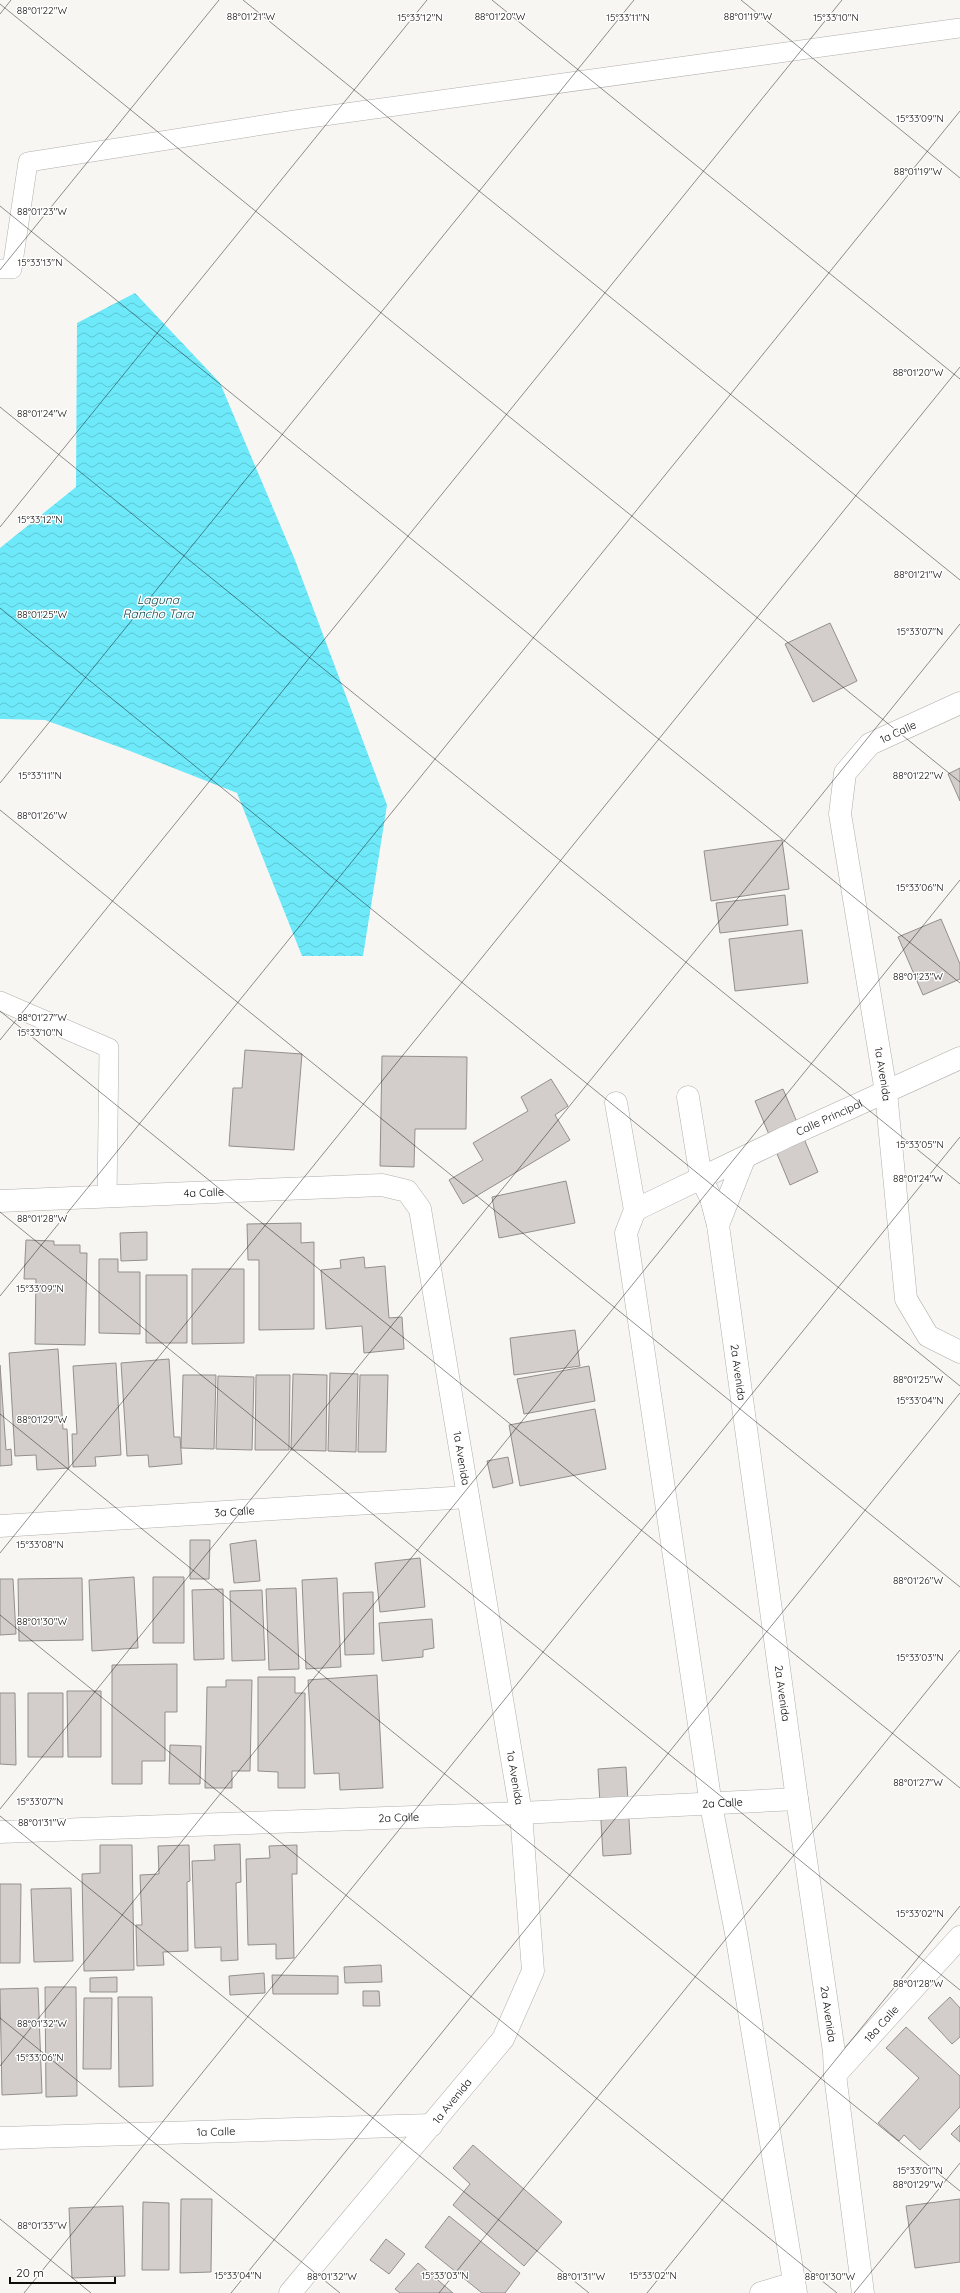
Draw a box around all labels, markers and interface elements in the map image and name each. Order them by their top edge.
text: 88°01'22"W [17,4,67,17]
text: 88°01'21"W [227,10,276,23]
text: 88°01'20"W [475,10,526,23]
text: 88°01'19"W [724,10,773,23]
text: 15°33'12"N [397,11,443,24]
text: 15°33'11"N [606,11,650,24]
text: 15°33'10"N [813,11,859,24]
text: 15°33'09"N [896,112,944,125]
text: 88°01'19"W [894,165,943,178]
text: 88°01'23"W [17,205,67,218]
text: 15°33'13"N [18,256,62,269]
text: 88°01'20"W [893,366,944,379]
text: 88°01'24"W [17,407,67,420]
text: 15°33'12"N [17,513,63,526]
text: 88°01'21"W [894,568,943,581]
water label: Laguna Rancho Tara [123,592,194,621]
text: 88°01'25"W [17,608,67,621]
text: 15°33'07"N [897,625,943,638]
street label: 1a Calle [877,717,919,747]
text: 15°33'11"N [18,769,62,782]
text: 88°01'22"W [893,769,943,782]
text: 88°01'26"W [17,809,67,822]
text: 15°33'06"N [896,881,944,894]
text: 88°01'23"W [893,970,943,983]
text: 88°01'27"W [17,1011,67,1024]
text: 15°33'10"N [17,1026,63,1039]
street label: 1a Avenida [872,1046,894,1102]
street label: Calle Principal [794,1096,865,1139]
text: 15°33'05"N [896,1138,944,1151]
text: 88°01'24"W [893,1172,943,1185]
street label: 4a Calle [183,1185,224,1200]
text: 88°01'28"W [17,1212,67,1225]
text: 15°33'09"N [16,1282,64,1295]
street label: 2a Avenida [727,1343,749,1401]
text: 88°01'25"W [893,1373,943,1386]
text: 15°33'04"N [896,1394,944,1407]
text: 88°01'29"W [17,1413,67,1426]
street label: 1a Avenida [450,1430,473,1486]
street label: 3a Calle [214,1503,255,1520]
text: 15°33'08"N [16,1538,64,1551]
text: 88°01'26"W [893,1574,943,1587]
text: 88°01'30"W [17,1615,68,1628]
text: 15°33'03"N [896,1651,944,1664]
street label: 2a Avenida [772,1664,793,1722]
street label: 1a Avenida [504,1750,527,1806]
text: 88°01'27"W [893,1776,943,1789]
text: 15°33'07"N [17,1795,63,1808]
street label: 2a Calle [702,1795,743,1811]
street label: 2a Calle [378,1810,419,1825]
text: 88°01'31"W [18,1816,66,1829]
text: 15°33'02"N [896,1907,944,1920]
text: 88°01'28"W [893,1977,943,1990]
street label: 2a Avenida [817,1985,839,2043]
street label: 18a Calle [861,2003,902,2045]
text: 88°01'32"W [17,2017,67,2030]
text: 15°33'06"N [16,2051,64,2064]
street label: 1a Avenida [429,2075,475,2127]
street label: 1a Calle [196,2124,236,2139]
text: 15°33'01"N [897,2164,943,2177]
text: 88°01'29"W [893,2178,943,2191]
text: 88°01'33"W [17,2219,67,2232]
scale bar [10,2259,115,2285]
text: 20 m [16,2265,44,2280]
text: 15°33'04"N [214,2269,262,2282]
text: 15°33'03"N [421,2269,469,2282]
text: 15°33'02"N [629,2269,677,2282]
text: 88°01'32"W [307,2270,357,2283]
text: 88°01'31"W [557,2270,605,2283]
text: 88°01'30"W [805,2270,856,2283]

